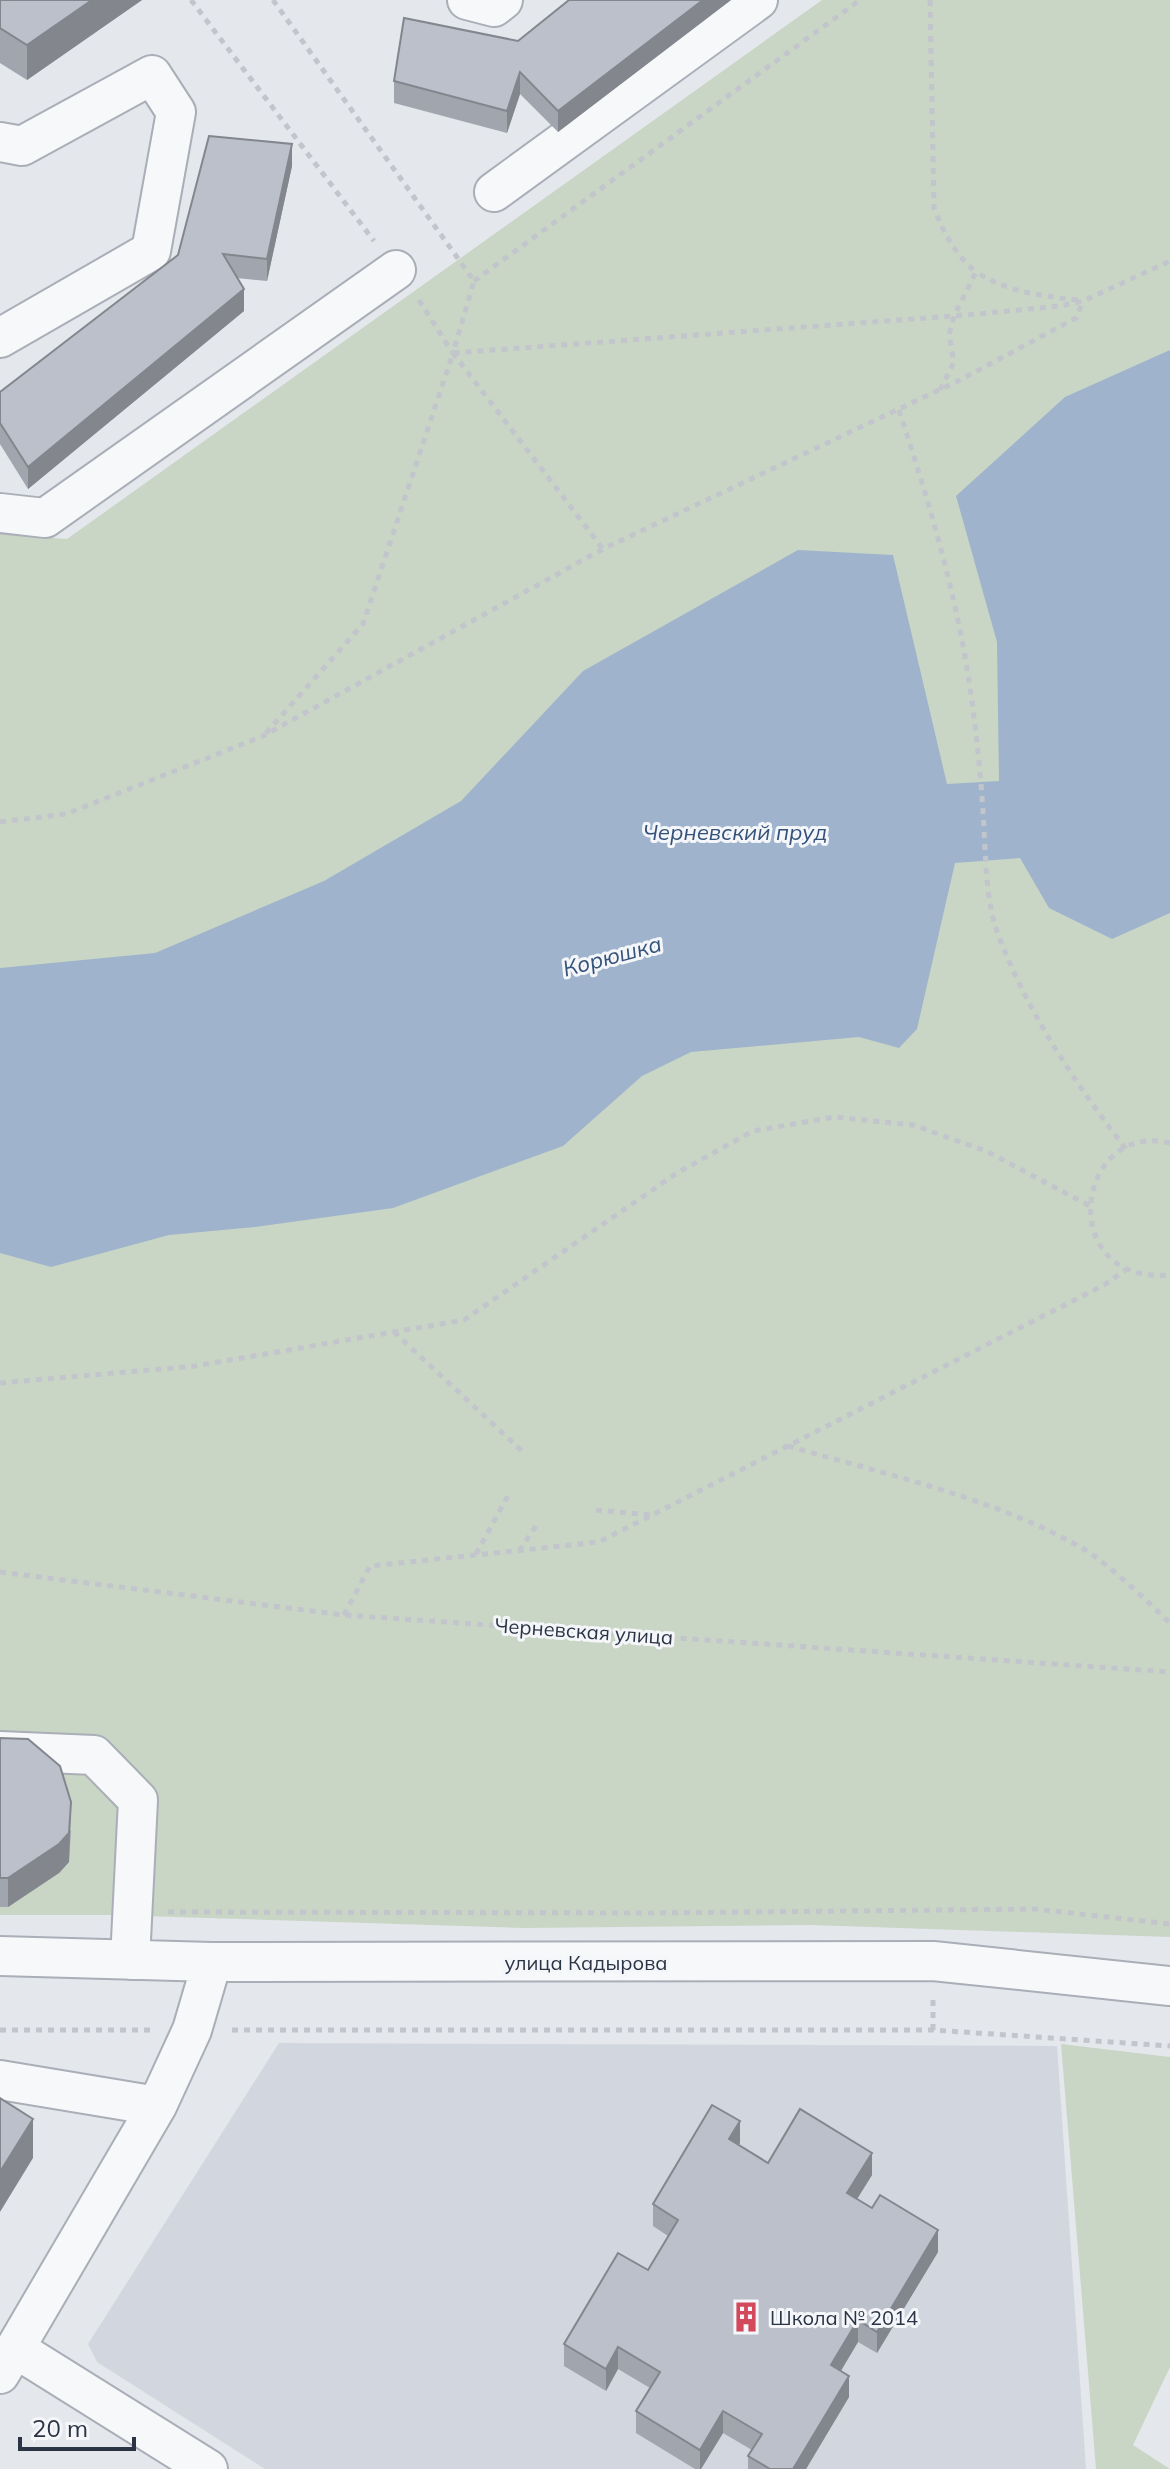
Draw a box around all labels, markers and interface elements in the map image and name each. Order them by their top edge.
water label: Черневский пруд [643,818,827,846]
water label: Корюшка [560,929,664,983]
street label: Черневская улица [494,1612,674,1650]
street label: улица Кадырова [504,1950,668,1975]
building icon: Школа № 2014 [729,2300,763,2334]
place label: Школа № 2014 [770,2305,918,2330]
scale bar [20,2401,134,2451]
text: 20 m [32,2413,88,2443]

